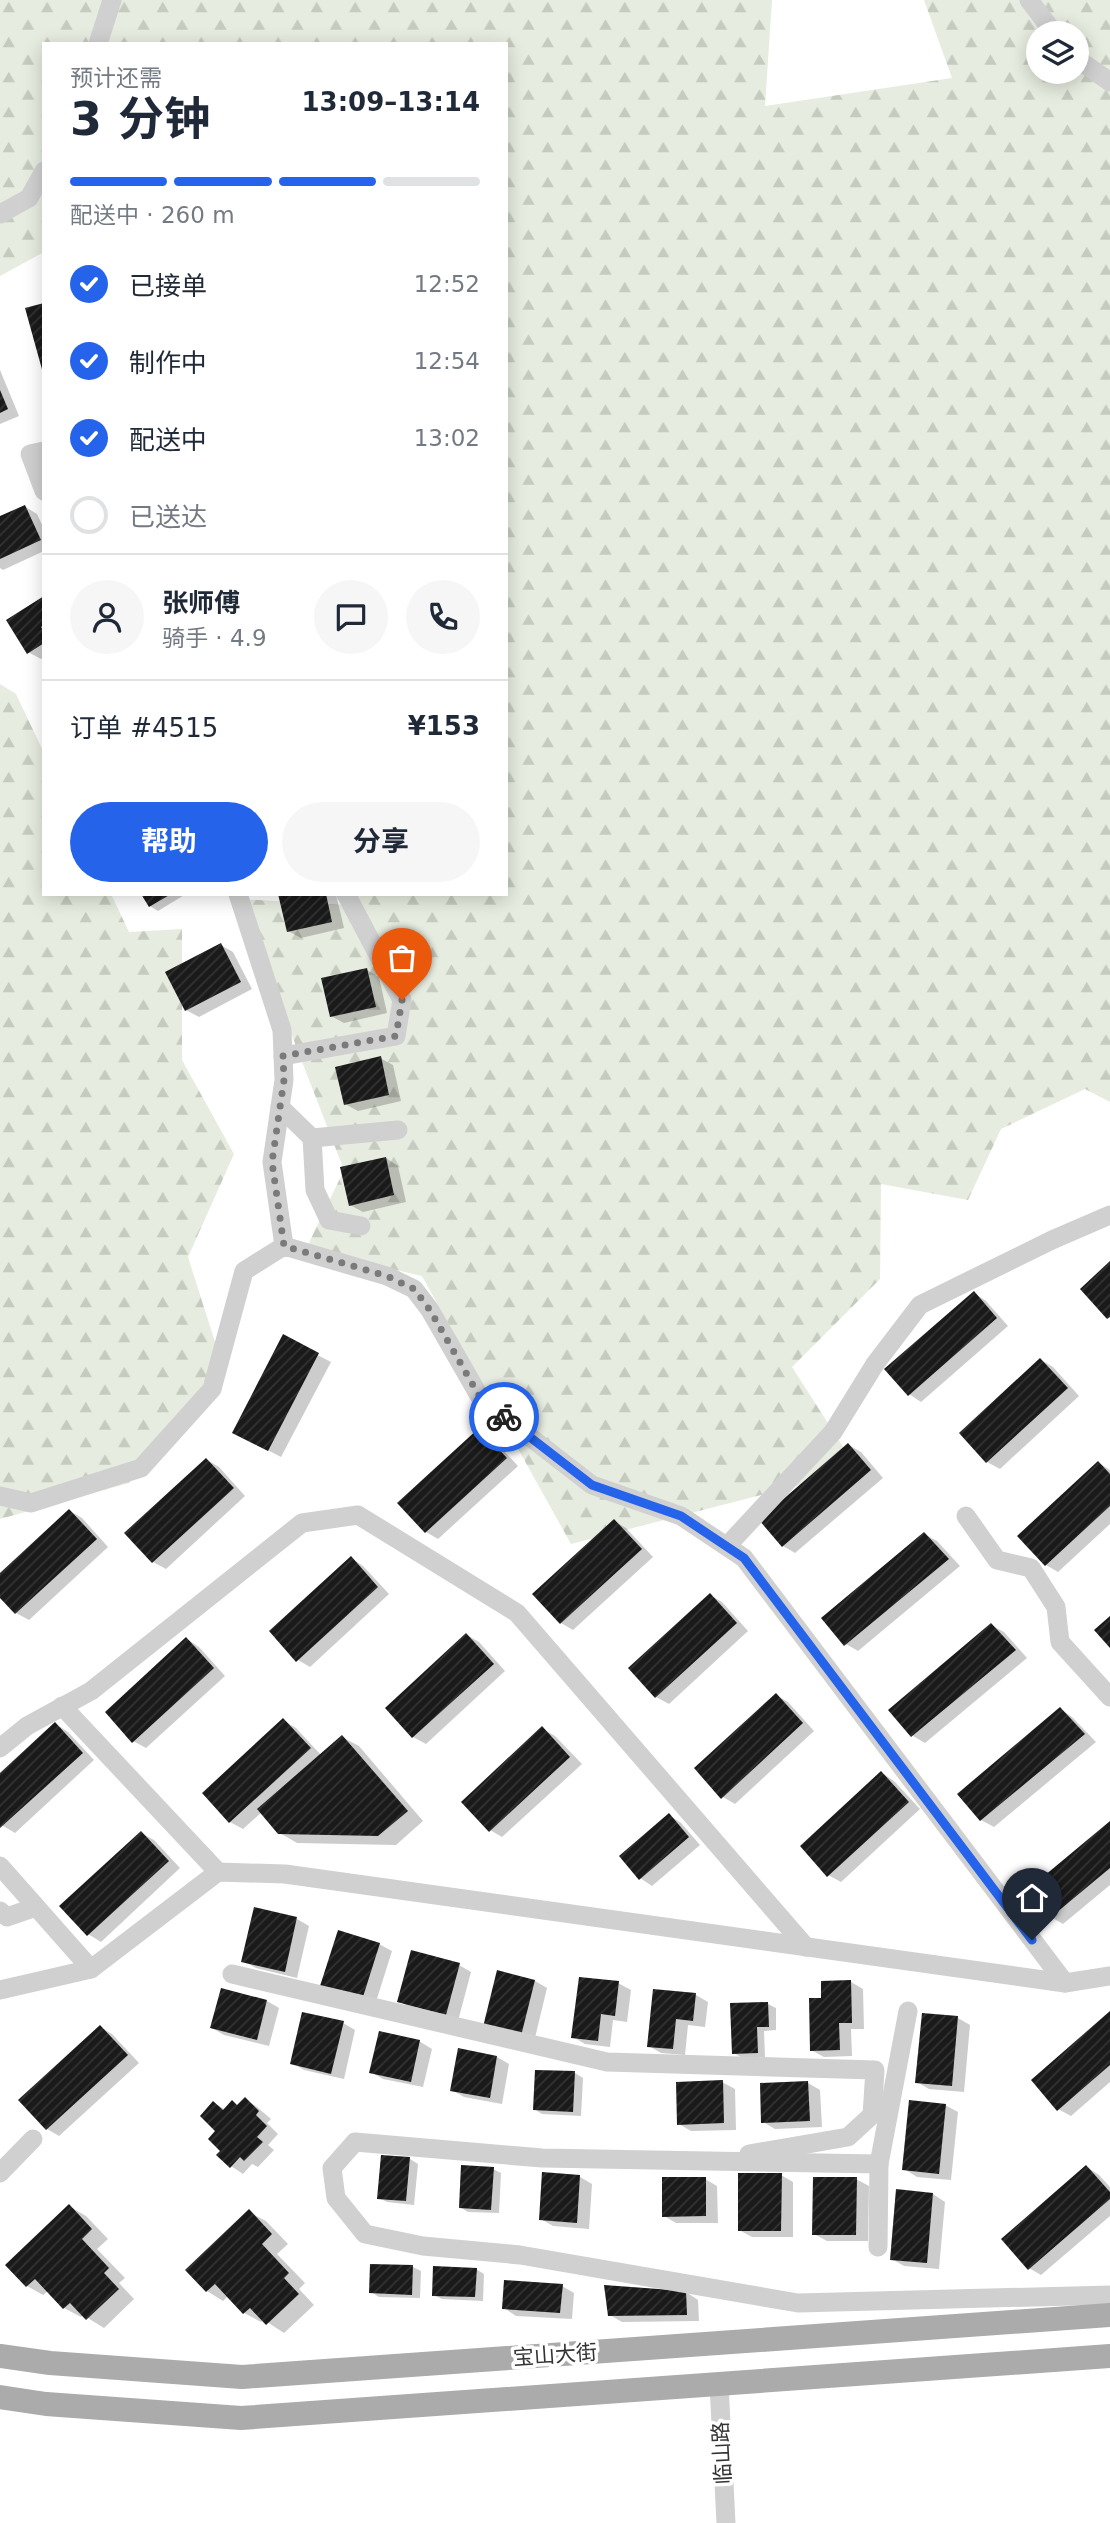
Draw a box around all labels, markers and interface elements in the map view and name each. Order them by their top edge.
map controls [1026,21,1089,84]
button: layers [1026,21,1089,84]
text: 预计还需 [70,65,162,91]
text: 13:09–13:14 [301,87,480,117]
text: 3 分钟 [70,92,210,146]
text: 配送中 · 260 m [70,202,235,228]
icon: check [70,265,108,303]
text: 已接单 [129,271,207,301]
text: 12:52 [414,271,480,297]
icon: check [70,342,108,380]
text: 制作中 [129,348,207,378]
text: 12:54 [414,348,480,374]
icon: check [70,419,108,457]
text: 配送中 [129,425,207,455]
text: 13:02 [414,425,480,451]
text: 已送达 [129,502,207,532]
button: person [70,580,144,654]
button: chat [314,580,388,654]
button: phone [406,580,480,654]
text: 张师傅 [162,588,240,618]
text: 骑手 · 4.9 [162,625,267,651]
text: ¥153 [408,711,480,741]
text: 订单 #4515 [70,713,218,743]
button: 帮助 [70,802,268,882]
button: 分享 [282,802,480,882]
pin [372,928,432,1000]
icon: bag [383,939,421,977]
courier [469,1382,539,1452]
icon: bike [485,1398,523,1436]
pin [1002,1868,1062,1940]
icon: home [1013,1879,1051,1917]
street label: 宝山大街 [512,2340,598,2370]
street label: 临山路 [708,2421,736,2485]

